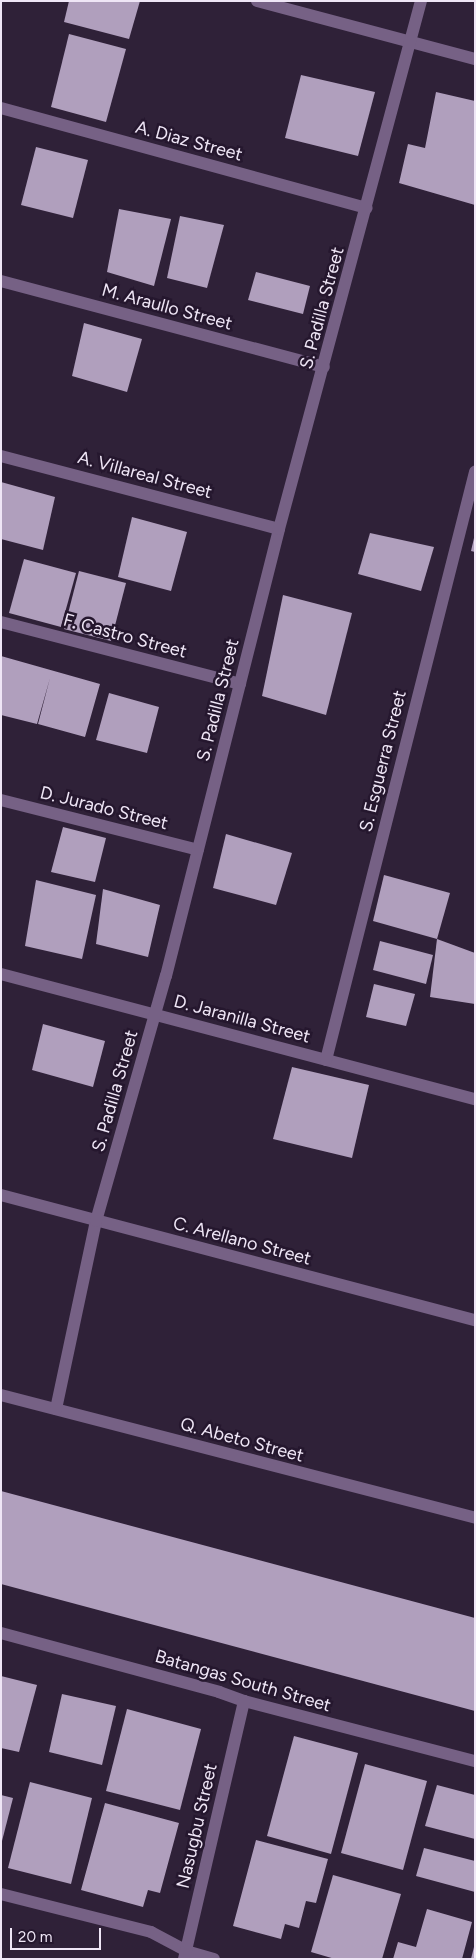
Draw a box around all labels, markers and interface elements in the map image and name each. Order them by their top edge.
street label: A. Diaz Street [133,116,245,166]
street label: S. Padilla Street [295,245,349,371]
street label: M. Araullo Street [99,279,235,335]
street label: A. Villareal Street [76,447,214,503]
street label: F. Castro Street [61,609,189,663]
street label: S. Padilla Street [192,637,244,763]
street label: S. Esguerra Street [355,688,411,834]
street label: D. Jurado Street [38,782,170,834]
street label: D. Jaranilla Street [171,990,313,1048]
street label: S. Padilla Street [87,1028,143,1154]
street label: C. Arellano Street [171,1212,313,1270]
street label: Q. Abeto Street [178,1413,306,1467]
street label: Batangas South Street [153,1646,333,1716]
street label: Nasugbu Street [172,1761,222,1891]
scale bar [12,1918,104,1950]
text: 20 m [18,1928,52,1946]

